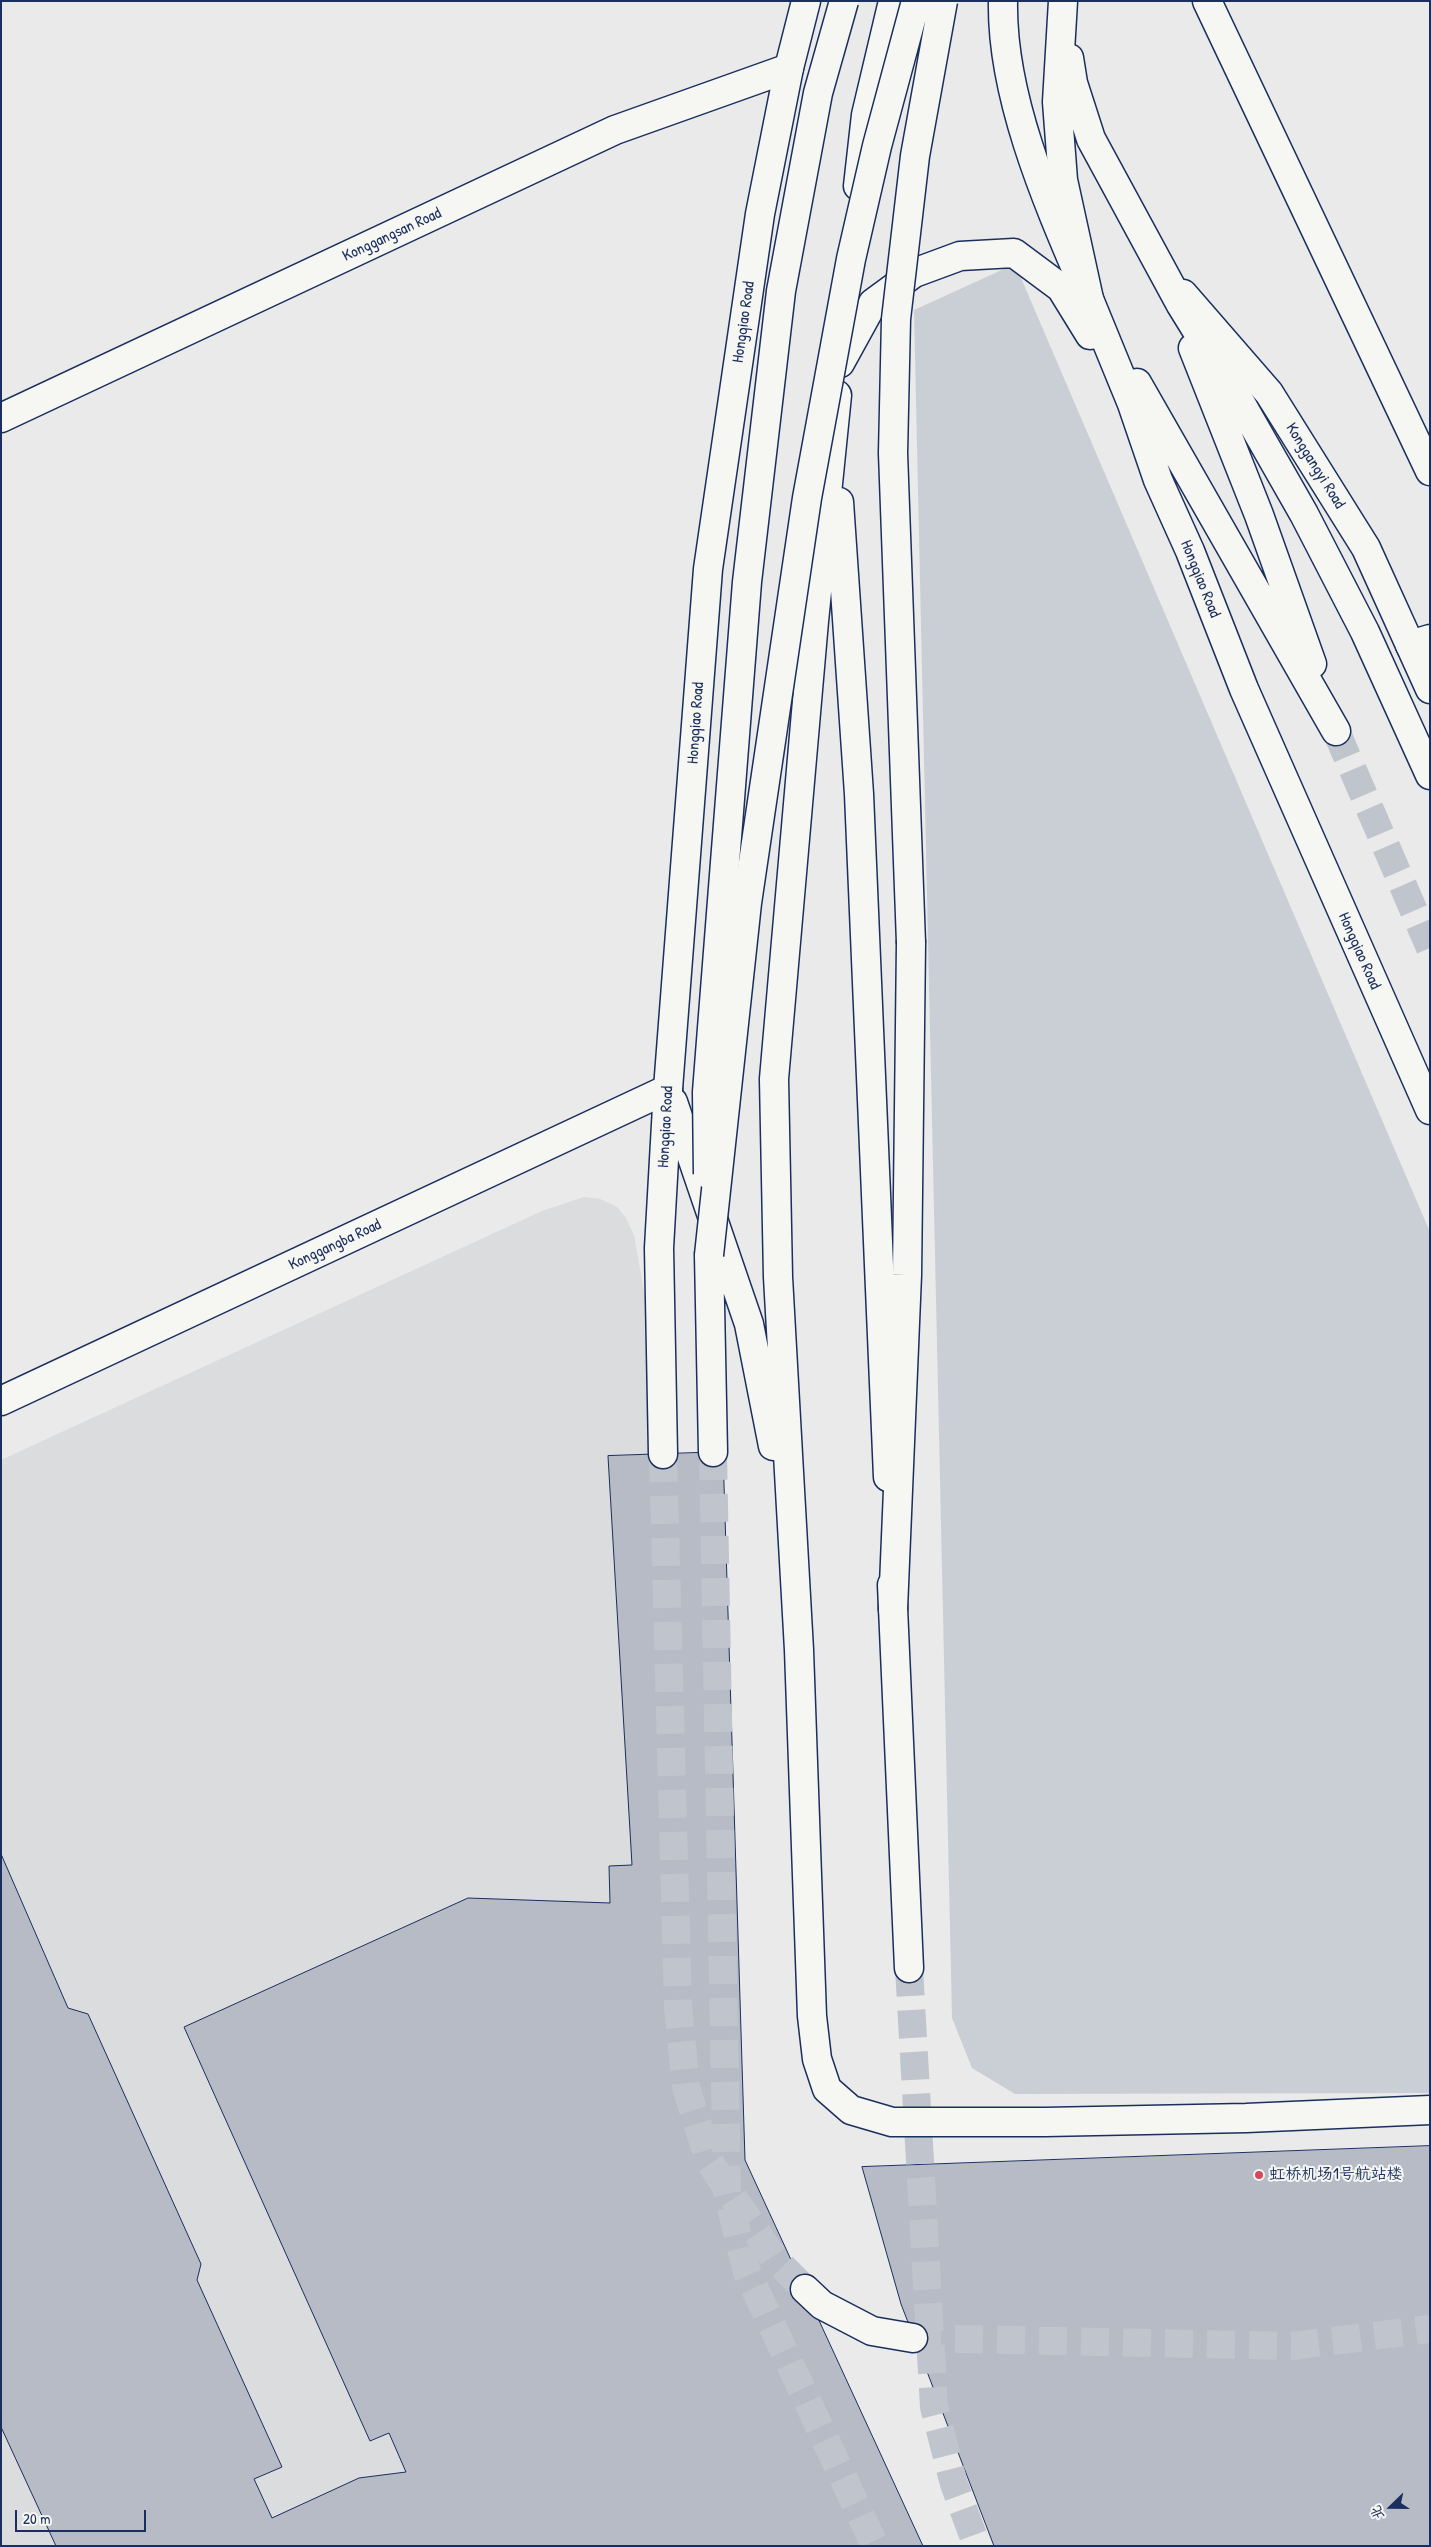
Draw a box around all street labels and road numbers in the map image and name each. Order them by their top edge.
street label: Konggangsan Road [340,204,444,266]
street label: Hongqiao Road [729,280,759,364]
street label: Konggangyi Road [1281,420,1349,512]
street label: Hongqiao Road [1176,537,1224,621]
street label: Hongqiao Road [684,681,708,765]
street label: Hongqiao Road [1334,910,1384,992]
street label: Hongqiao Road [654,1086,678,1168]
street label: Konggangba Road [286,1215,384,1275]

